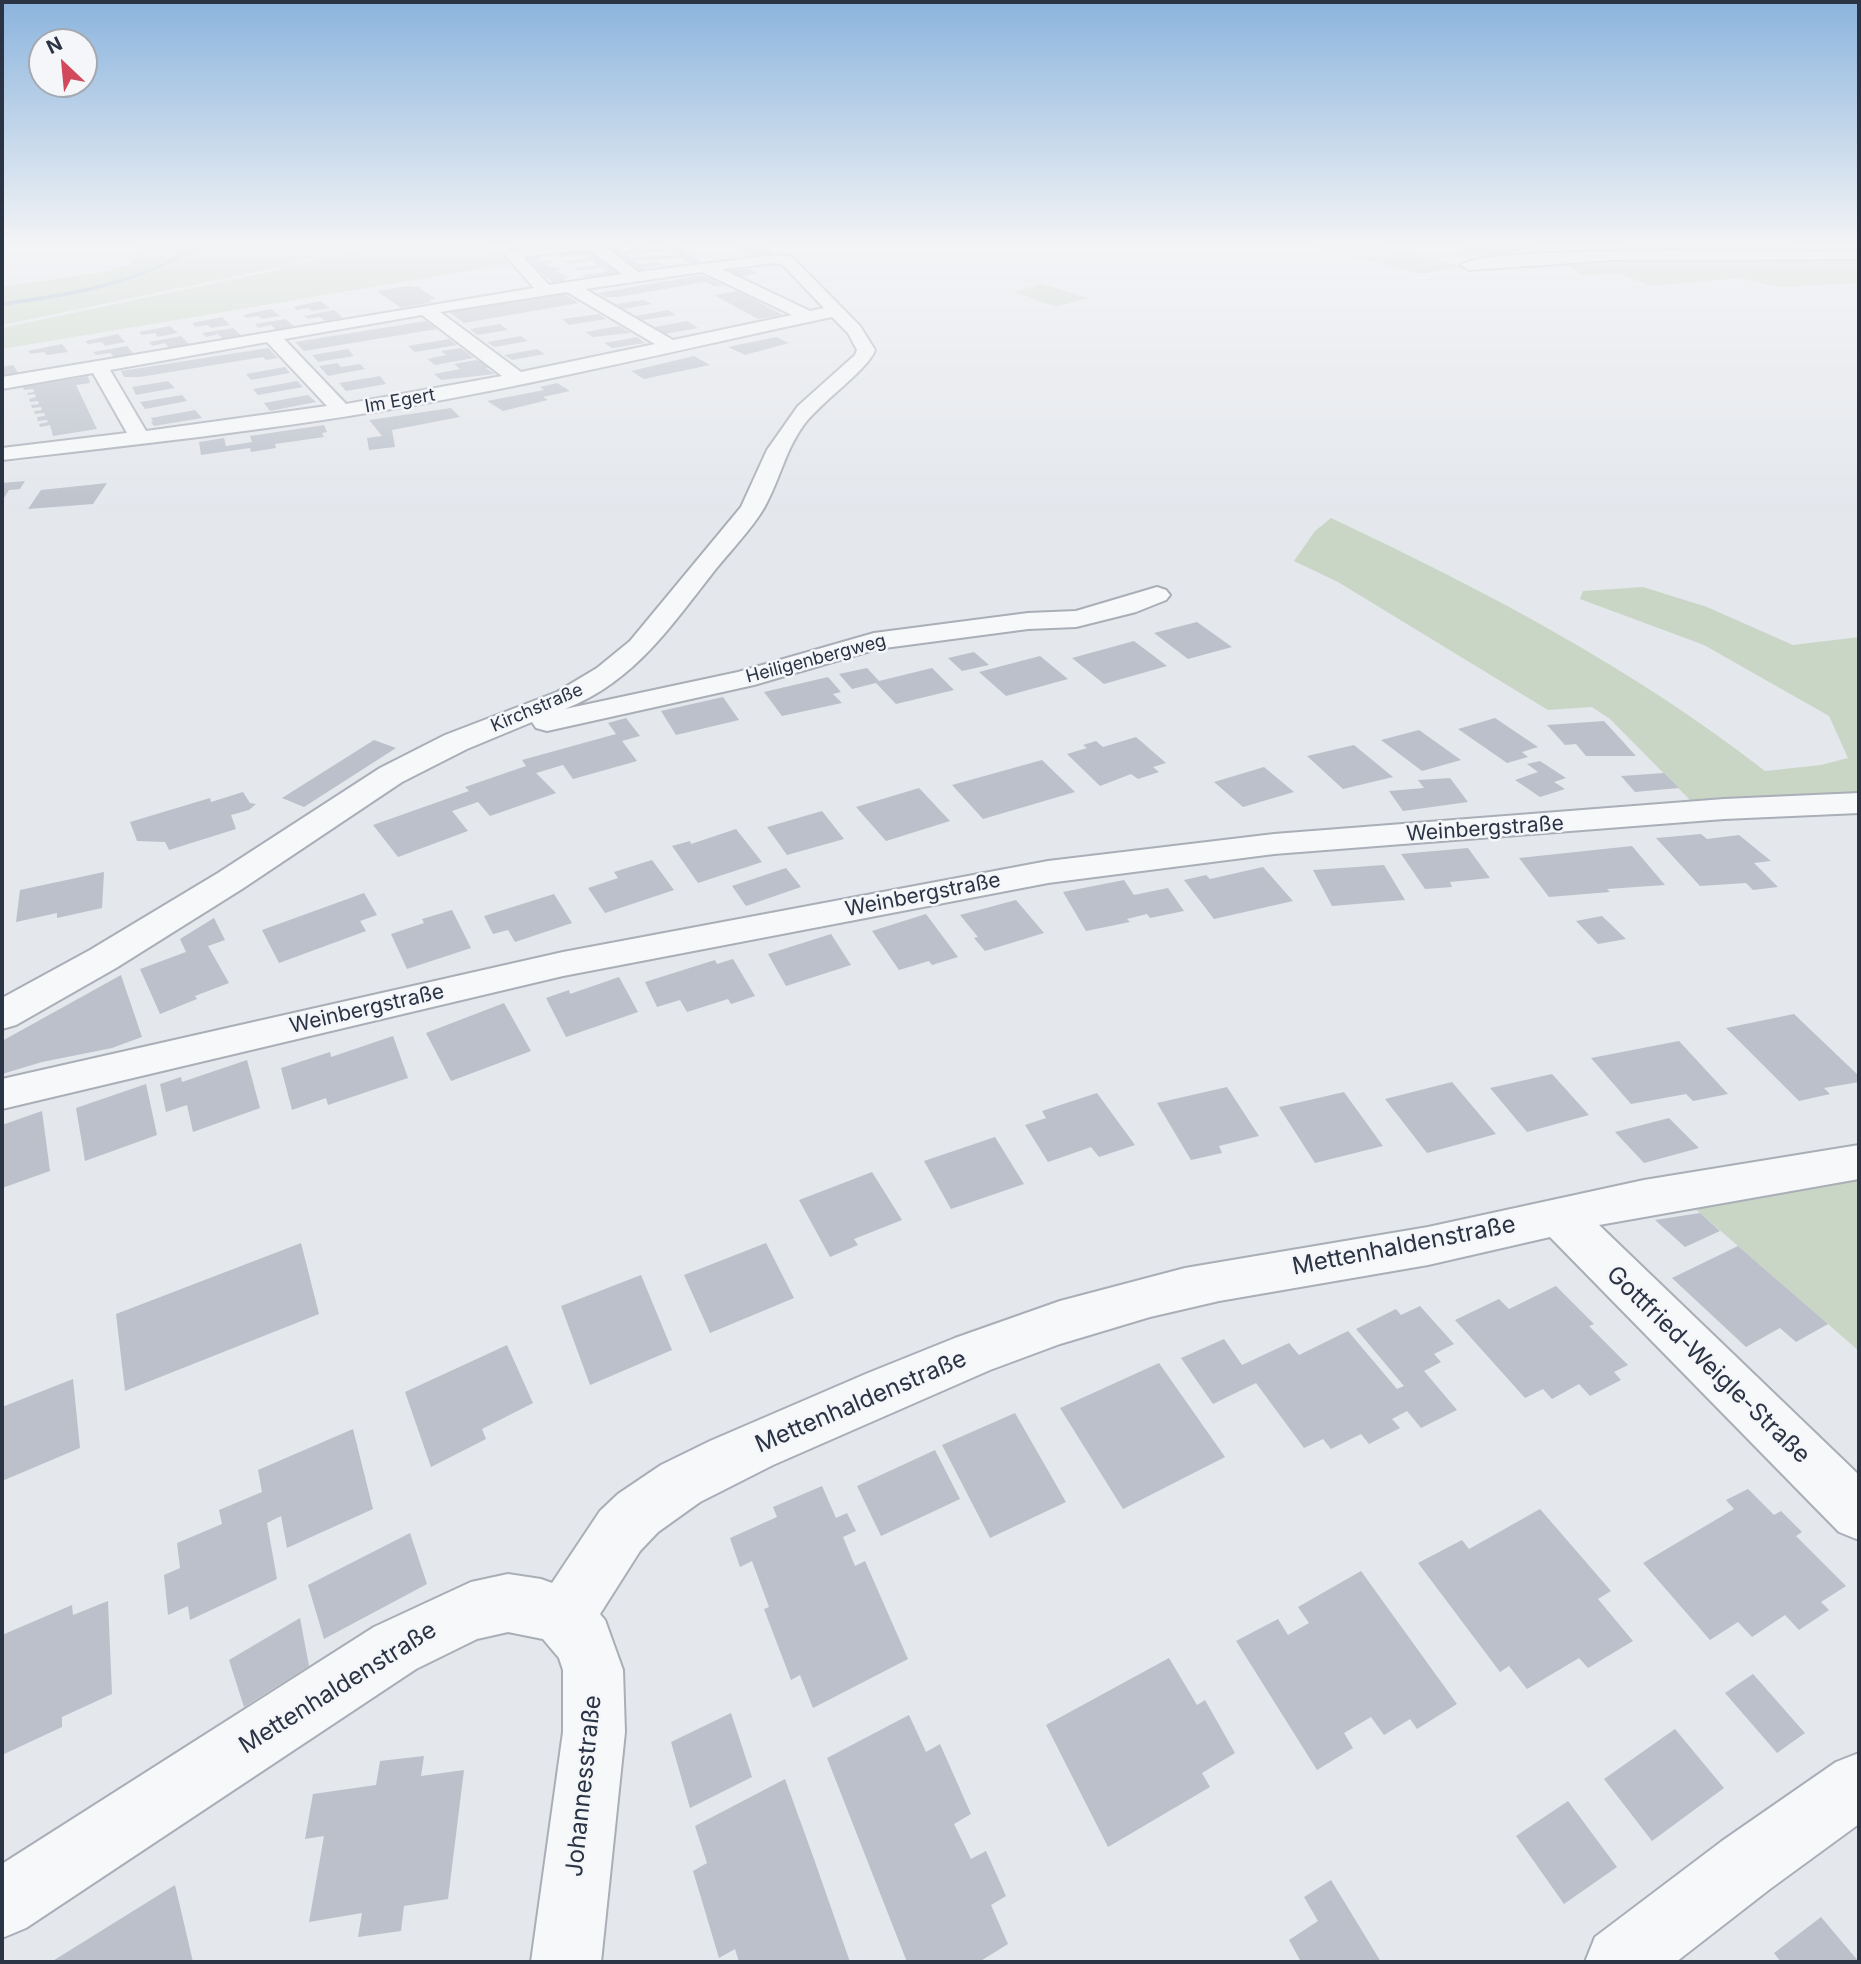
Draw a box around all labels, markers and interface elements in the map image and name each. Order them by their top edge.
north arrow [28,28,98,98]
text: N [43,32,66,59]
street label: Im Egert [363,384,437,418]
street label: Heiligenbergweg [744,630,888,688]
street label: Kirchstraße [488,679,586,737]
street label: Weinbergstraße [1405,811,1565,847]
street label: Weinbergstraße [843,868,1003,922]
street label: Weinbergstraße [287,979,447,1039]
street label: Mettenhaldenstraße [1290,1210,1518,1282]
street label: Gottfried-Weigle-Straße [1600,1260,1816,1470]
street label: Mettenhaldenstraße [751,1344,971,1460]
street label: Mettenhaldenstraße [234,1616,442,1760]
street label: Johannesstraße [560,1694,608,1878]

